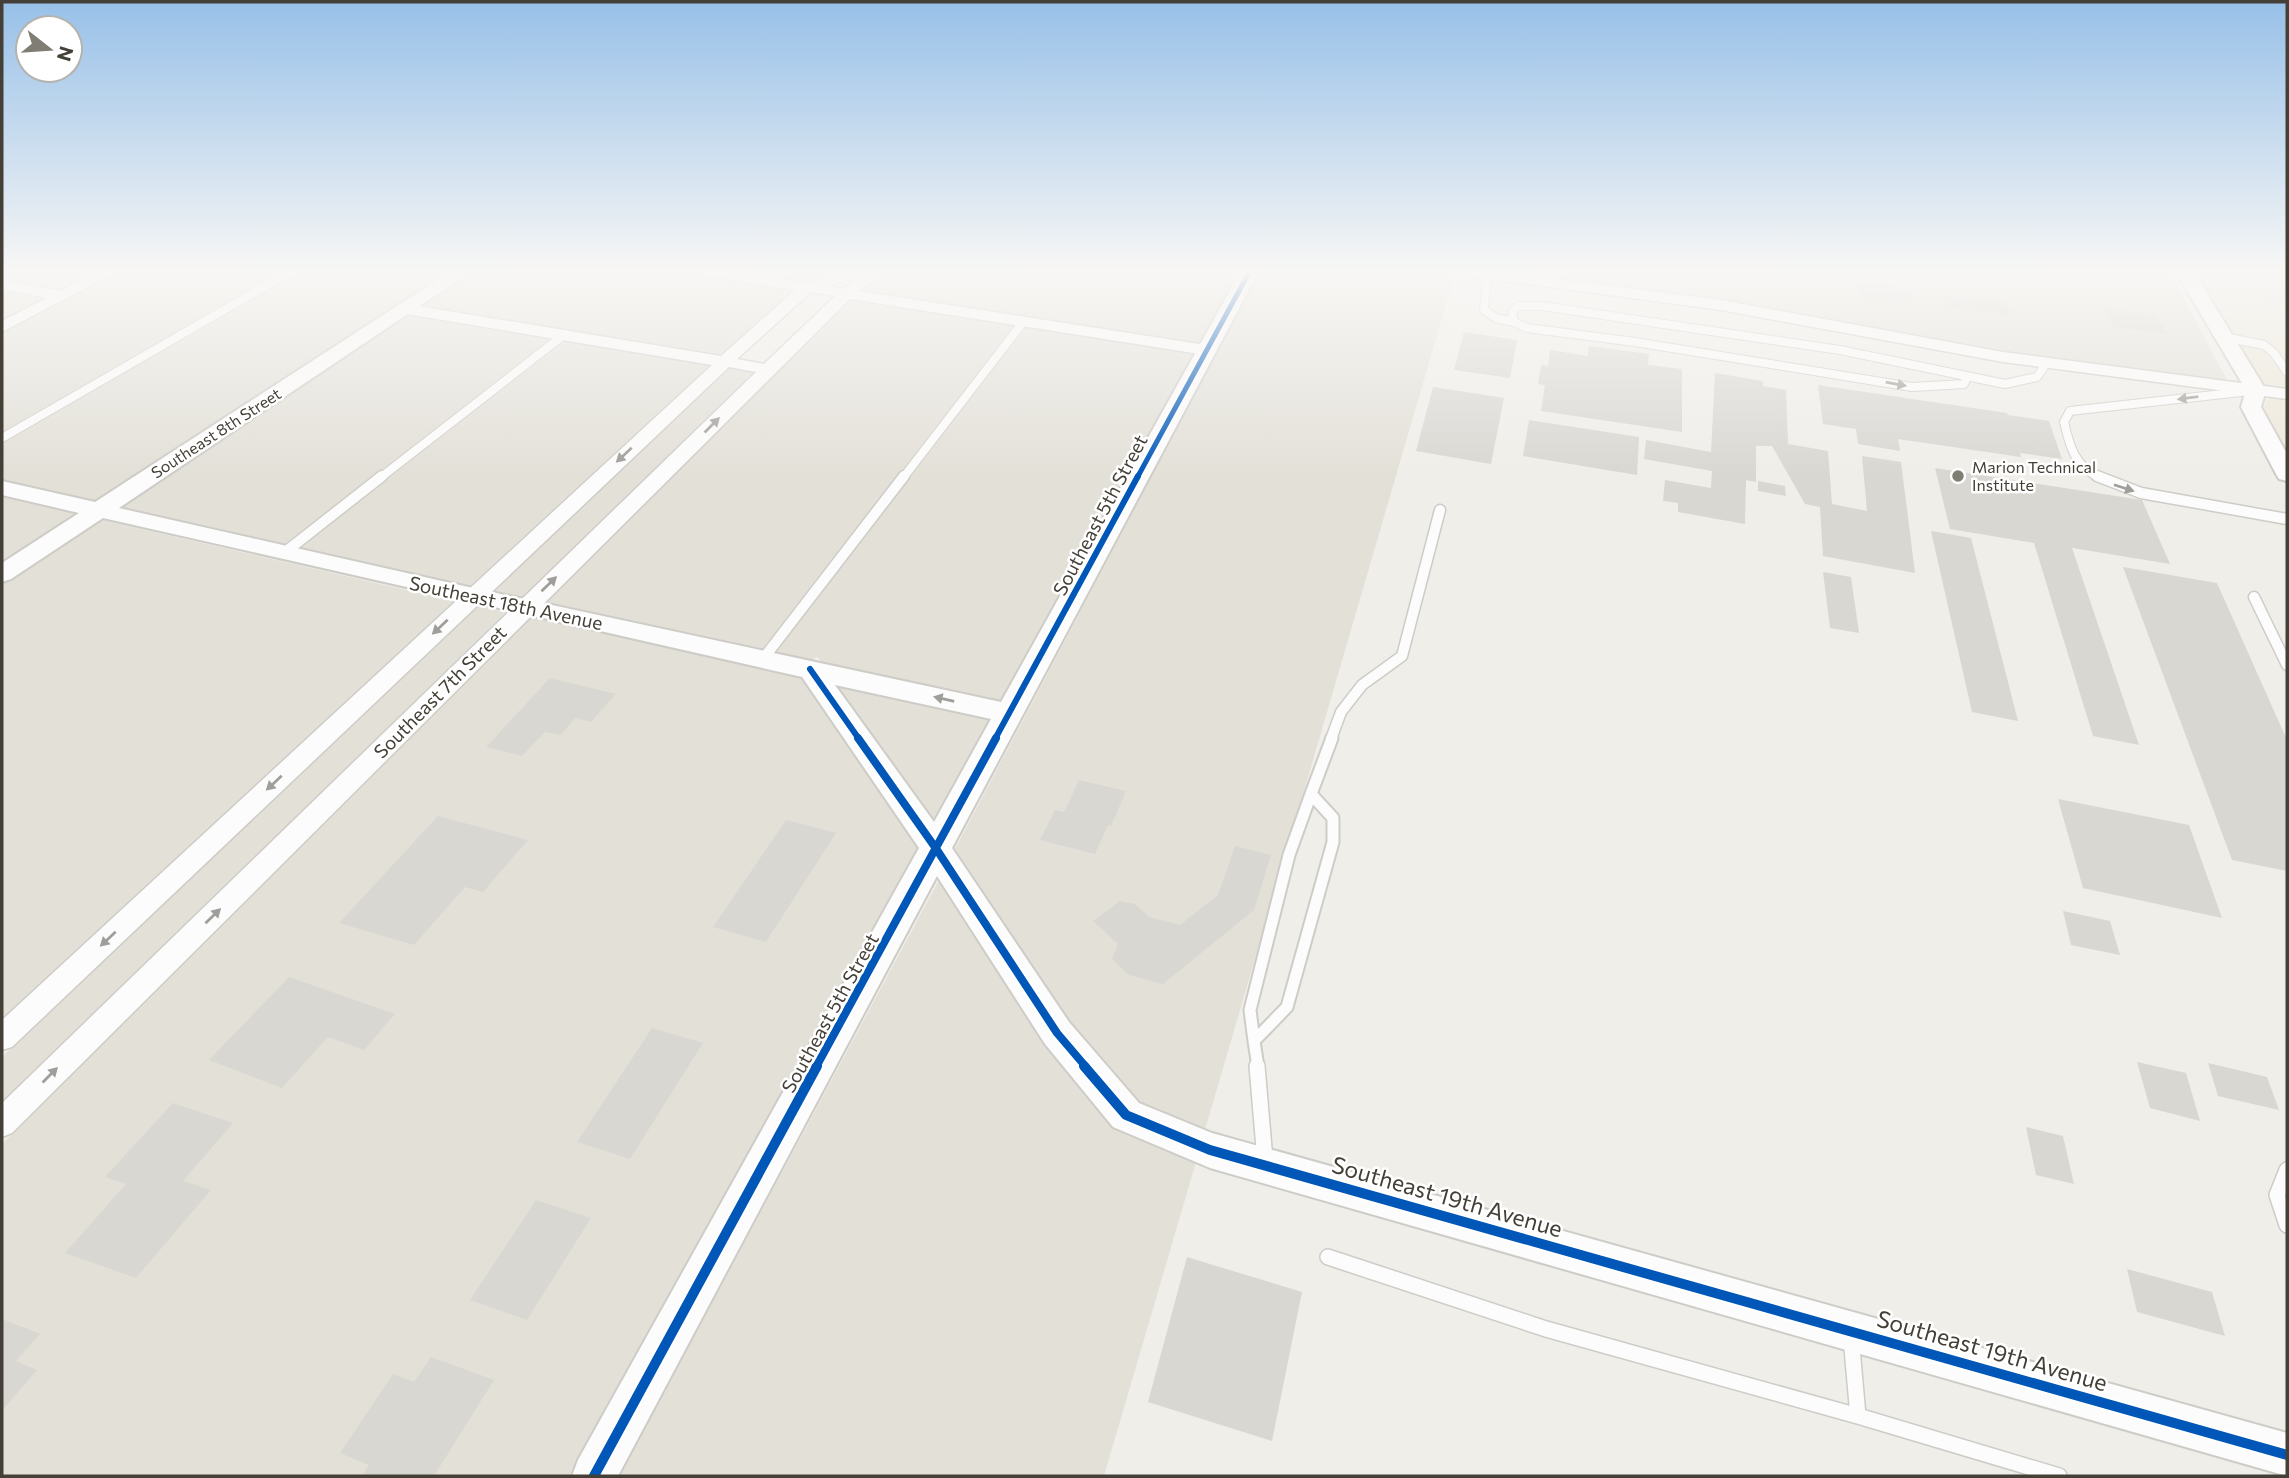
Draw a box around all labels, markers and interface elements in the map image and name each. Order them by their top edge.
north arrow [14,14,84,84]
text: N [53,44,79,64]
one-way arrow [1885,378,1907,389]
street label: Southeast 8th Street [147,383,285,482]
one-way arrow [2177,393,2199,404]
one-way arrow [703,417,720,433]
street label: Southeast 5th Street [1047,430,1152,599]
one-way arrow [615,447,633,463]
place label: Marion Technical Institute [1972,457,2096,494]
marker: Marion Technical Institute [1950,468,1966,484]
one-way arrow [2114,483,2135,494]
street label: Southeast 18th Avenue [407,571,605,634]
one-way arrow [540,576,557,592]
one-way arrow [432,619,449,635]
street label: Southeast 7th Street [369,621,511,763]
one-way arrow [933,693,955,704]
one-way arrow [266,774,283,790]
one-way arrow [204,908,221,924]
street label: Southeast 5th Street [776,929,883,1096]
one-way arrow [100,930,117,946]
one-way arrow [42,1066,59,1083]
street label: Southeast 19th Avenue [1329,1150,1566,1242]
street label: Southeast 19th Avenue [1874,1304,2111,1396]

